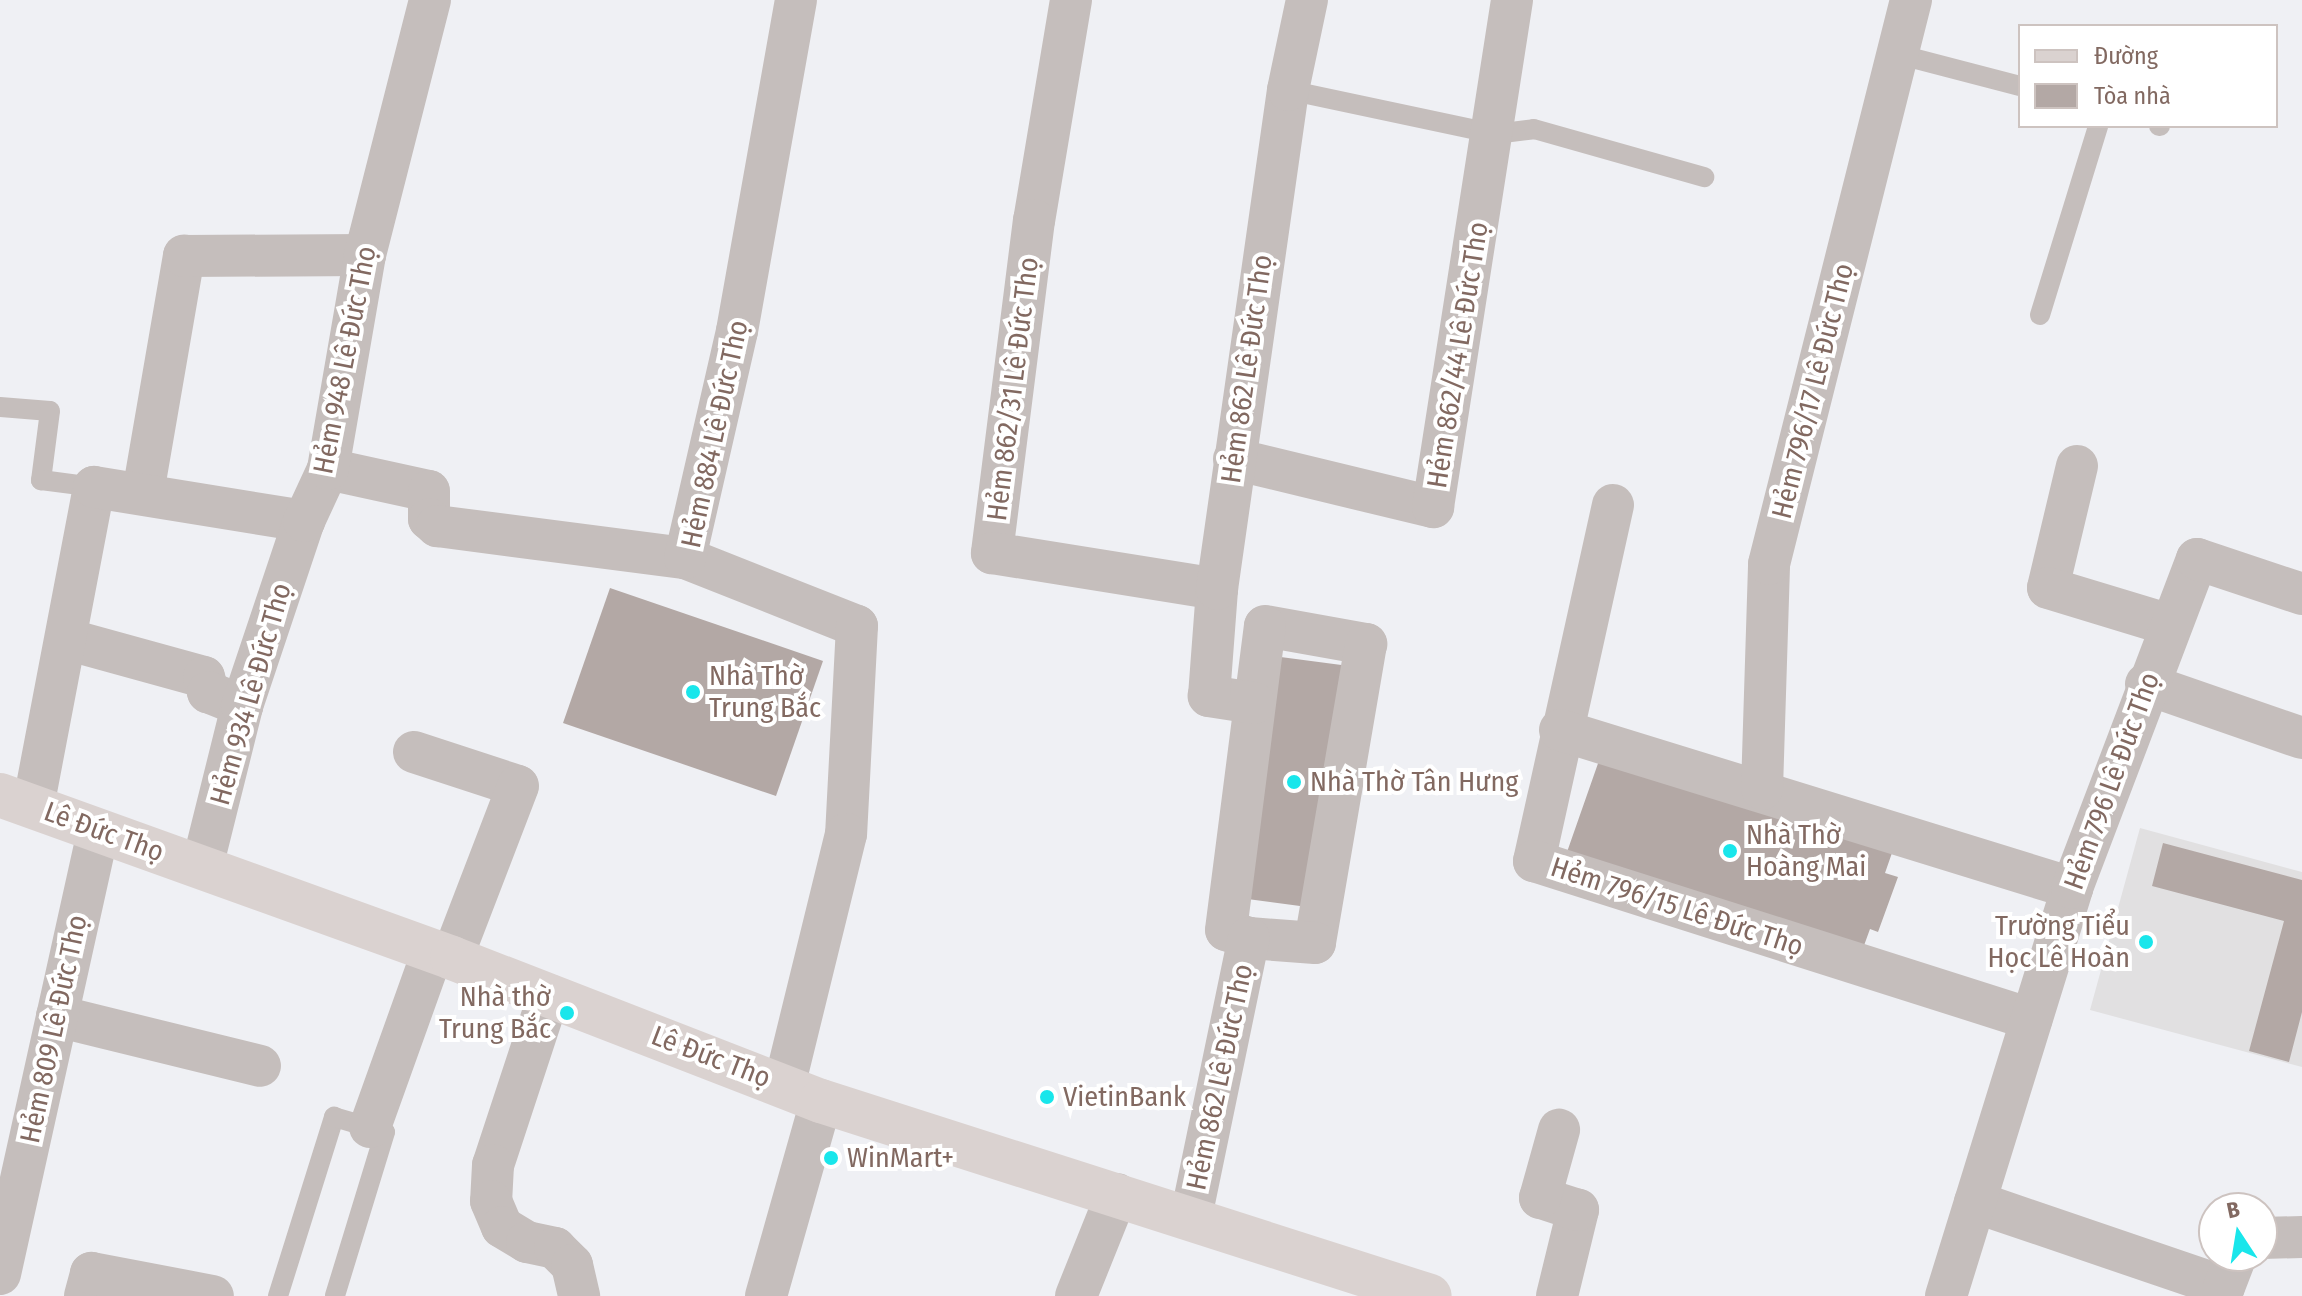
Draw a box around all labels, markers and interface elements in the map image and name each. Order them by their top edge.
legend [2018,24,2278,128]
text: Đường [2094,42,2158,70]
text: Tòa nhà [2094,82,2171,110]
street label: Hẻm 862/44 Lê Đức Thọ [1420,220,1496,490]
street label: Hẻm 948 Lê Đức Thọ [306,243,384,477]
street label: Hẻm 862 Lê Đức Thọ [1214,253,1280,485]
street label: Hẻm 862/31 Lê Đức Thọ [980,255,1046,523]
street label: Hẻm 796/17 Lê Đức Thọ [1765,260,1861,522]
street label: Hẻm 884 Lê Đức Thọ [674,317,756,551]
street label: Hẻm 934 Lê Đức Thọ [203,579,299,809]
place label: Nhà Thờ Trung Bắc [709,659,821,725]
street label: Hẻm 796 Lê Đức Thọ [2057,668,2167,894]
marker: Nhà Thờ Trung Bắc [684,683,702,701]
place label: Nhà Thờ Tân Hưng [1310,765,1518,799]
marker: Nhà Thờ Tân Hưng [1285,773,1303,791]
street label: Lê Đức Thọ [40,795,168,869]
place label: Nhà Thờ Hoàng Mai [1746,818,1866,884]
marker: Nhà Thờ Hoàng Mai [1721,842,1739,860]
street label: Hẻm 796/15 Lê Đức Thọ [1547,850,1807,964]
place label: Trường Tiểu Học Lê Hoàn [1988,909,2130,975]
street label: Hẻm 809 Lê Đức Thọ [13,912,95,1146]
marker: Trường Tiểu Học Lê Hoàn [2137,933,2155,951]
street label: Hẻm 862 Lê Đức Thọ [1180,961,1260,1193]
place label: Nhà thờ Trung Bắc [439,980,551,1046]
marker: Nhà thờ Trung Bắc [558,1004,576,1022]
street label: Lê Đức Thọ [647,1019,775,1095]
place label: VietinBank [1063,1080,1186,1114]
marker: VietinBank [1038,1088,1056,1106]
place label: WinMart+ [847,1141,954,1175]
marker: WinMart+ [822,1149,840,1167]
north arrow [2198,1192,2278,1272]
text: B [2224,1196,2242,1224]

